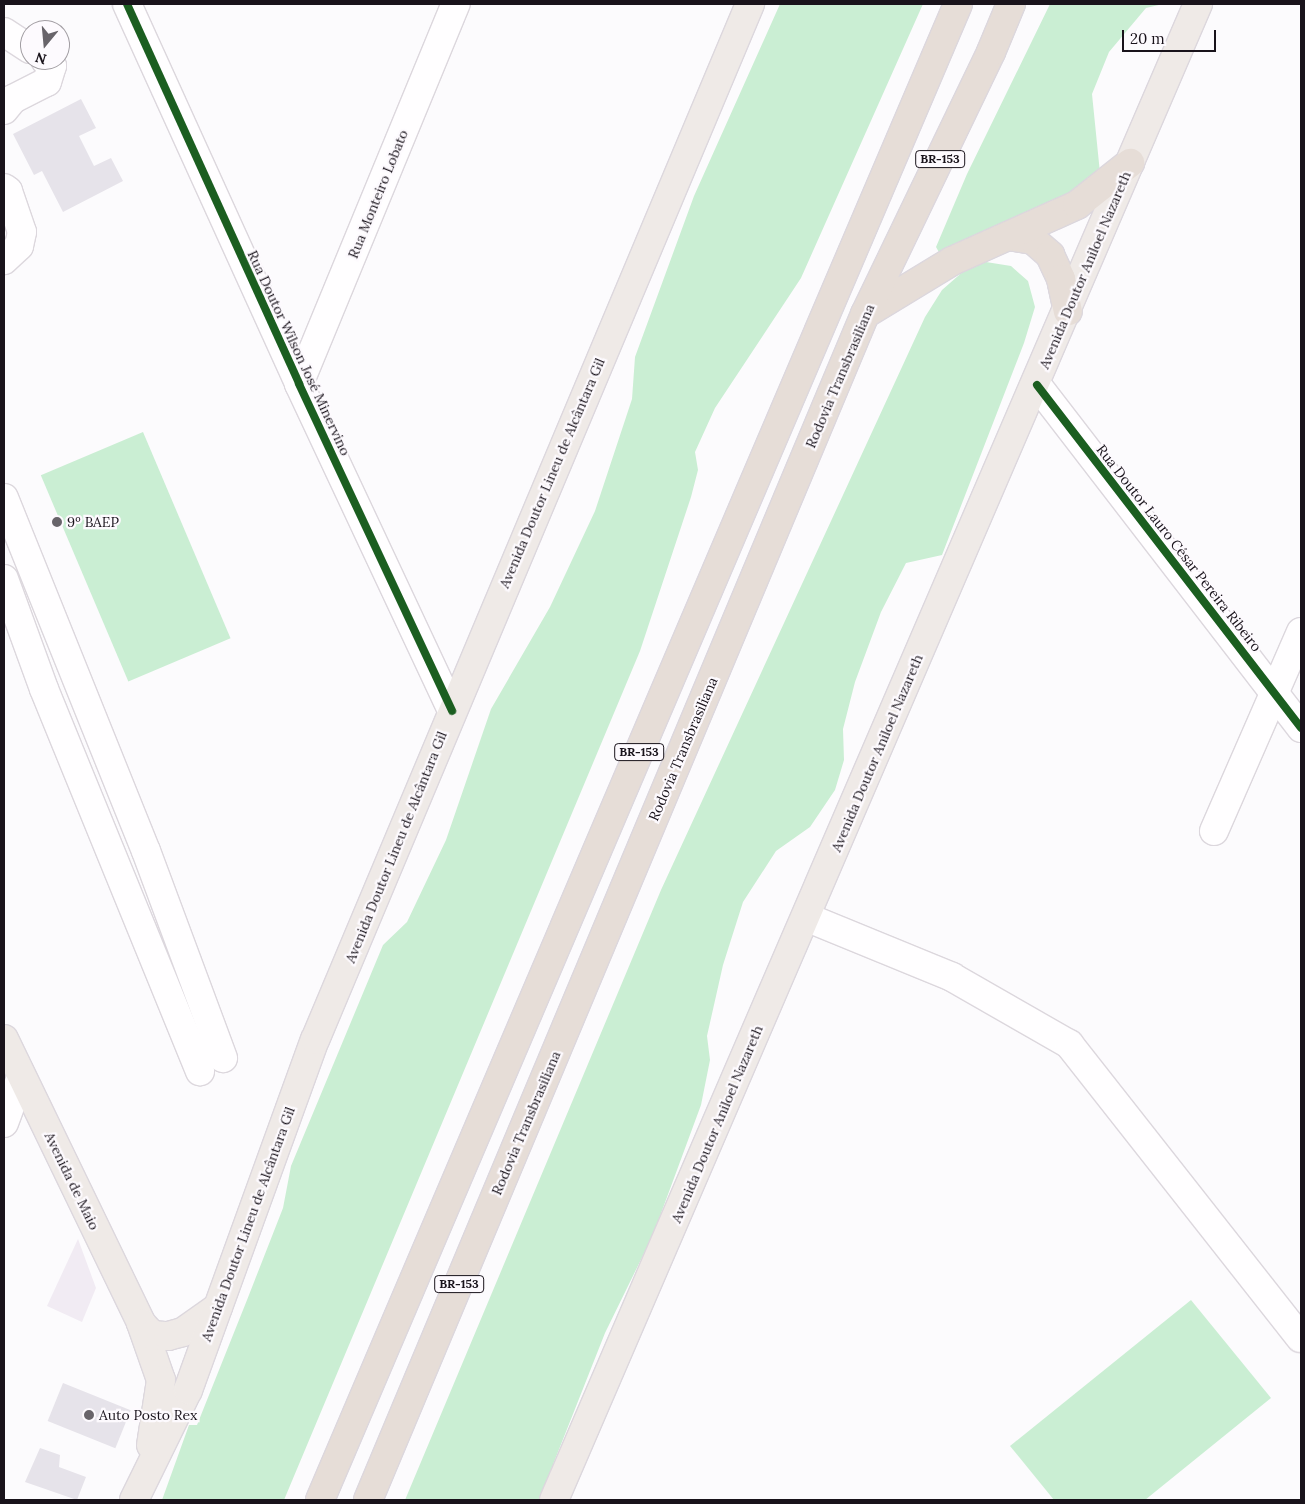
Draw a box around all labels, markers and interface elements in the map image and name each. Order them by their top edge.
north arrow [20,20,70,70]
scale bar [1125,20,1219,52]
text: 20 m [1130,29,1165,48]
text: N [33,48,49,69]
street label: Rua Monteiro Lobato [344,127,412,261]
road number: BR-153 [915,150,965,168]
street label: Avenida Doutor Aniloel Nazareth [1036,169,1134,371]
street label: Rua Doutor Wilson José Minervino [244,248,354,458]
street label: Rodovia Transbrasiliana [802,302,878,450]
street label: Avenida Doutor Lineu de Alcântara Gil [496,355,608,591]
street label: Rua Doutor Lauro César Pereira Ribeiro [1093,441,1265,655]
place label: 9º BAEP [67,514,119,530]
marker: 9º BAEP [51,516,63,528]
street label: Avenida Doutor Aniloel Nazareth [828,652,926,854]
street label: Rodovia Transbrasiliana [645,675,721,823]
street label: Avenida Doutor Lineu de Alcântara Gil [342,729,450,965]
road number: BR-153 [614,742,664,762]
street label: Avenida Doutor Aniloel Nazareth [668,1023,766,1225]
street label: Rodovia Transbrasiliana [488,1049,564,1197]
street label: Avenida Doutor Lineu de Alcântara Gil [198,1104,298,1344]
street label: Avenida de Maio [41,1129,103,1233]
road number: BR-153 [434,1274,484,1294]
place label: Auto Posto Rex [99,1407,197,1423]
marker: Auto Posto Rex [83,1409,95,1421]

